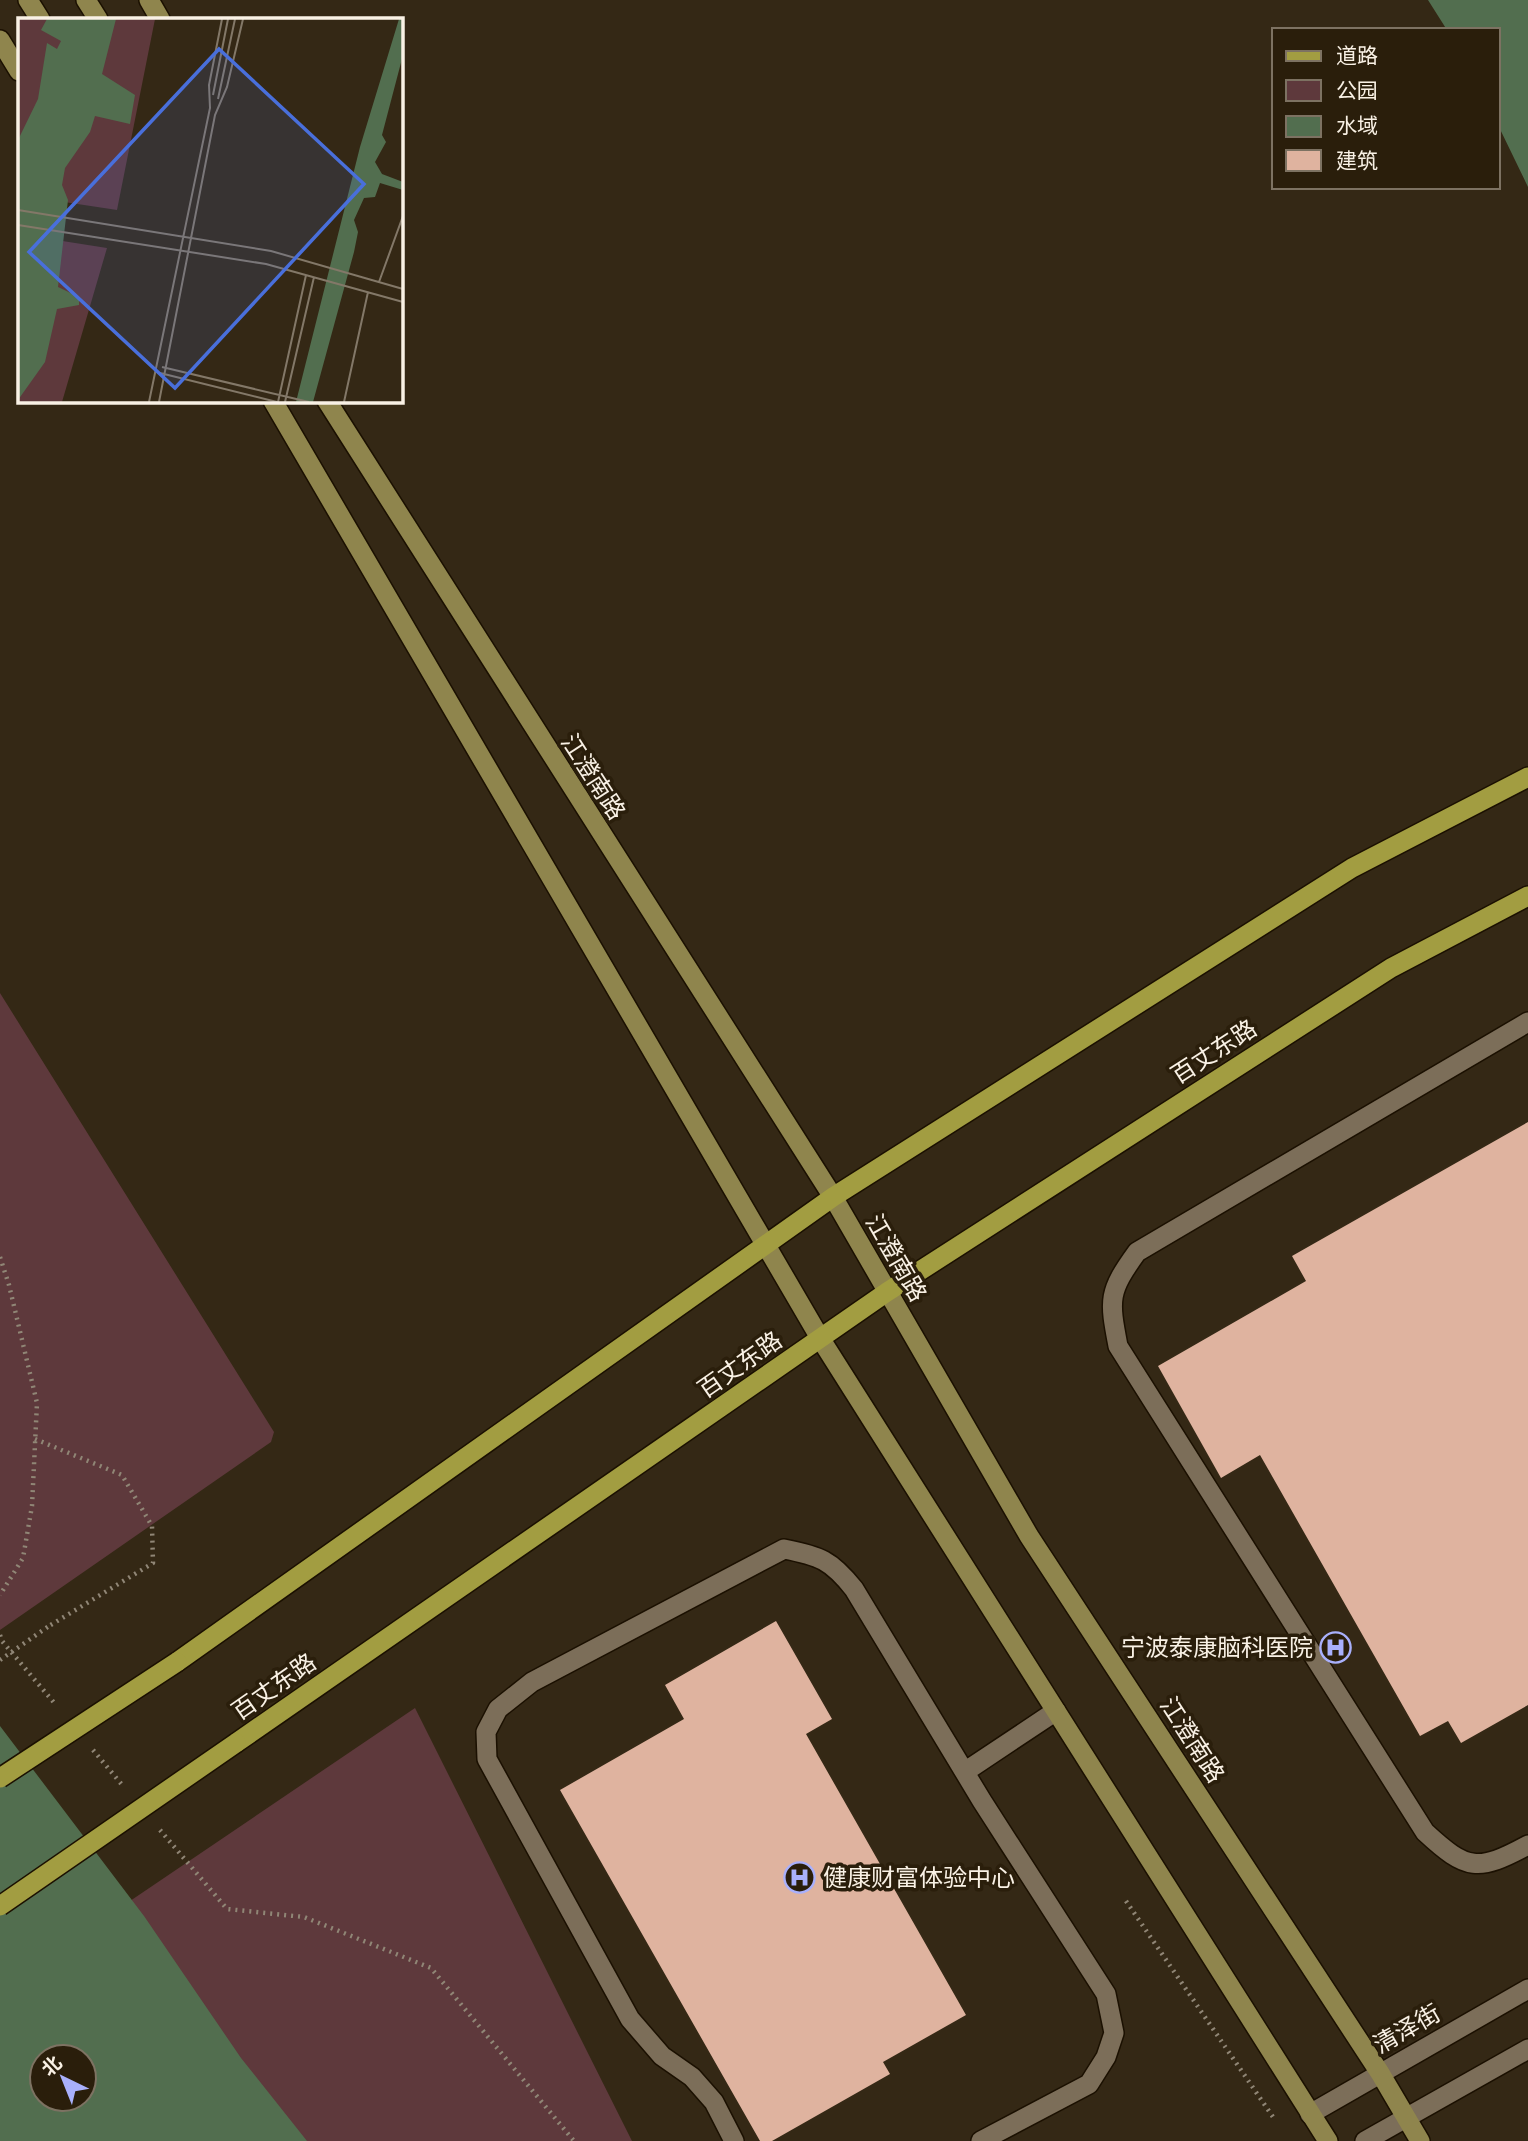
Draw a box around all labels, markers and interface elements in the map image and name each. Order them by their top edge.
inset map [18,18,402,402]
legend [1272,28,1500,189]
text: 道路 [1336,41,1378,70]
text: 公园 [1336,76,1378,105]
text: 水域 [1336,111,1378,140]
text: 建筑 [1336,146,1378,175]
street label: 江澄南路 [553,727,633,826]
street label: 百丈东路 [1164,1012,1263,1092]
street label: 江澄南路 [858,1208,935,1308]
street label: 百丈东路 [691,1324,788,1406]
place label: 宁波泰康脑科医院 [1121,1631,1313,1664]
hospital icon: 宁波泰康脑科医院 [1319,1631,1353,1665]
street label: 百丈东路 [225,1646,322,1728]
street label: 江澄南路 [1152,1690,1232,1789]
hospital icon: 健康财富体验中心 [783,1861,817,1895]
place label: 健康财富体验中心 [823,1861,1015,1894]
street label: 清泽街 [1367,1996,1446,2061]
north arrow [28,2043,98,2113]
text: 北 [36,2050,68,2082]

